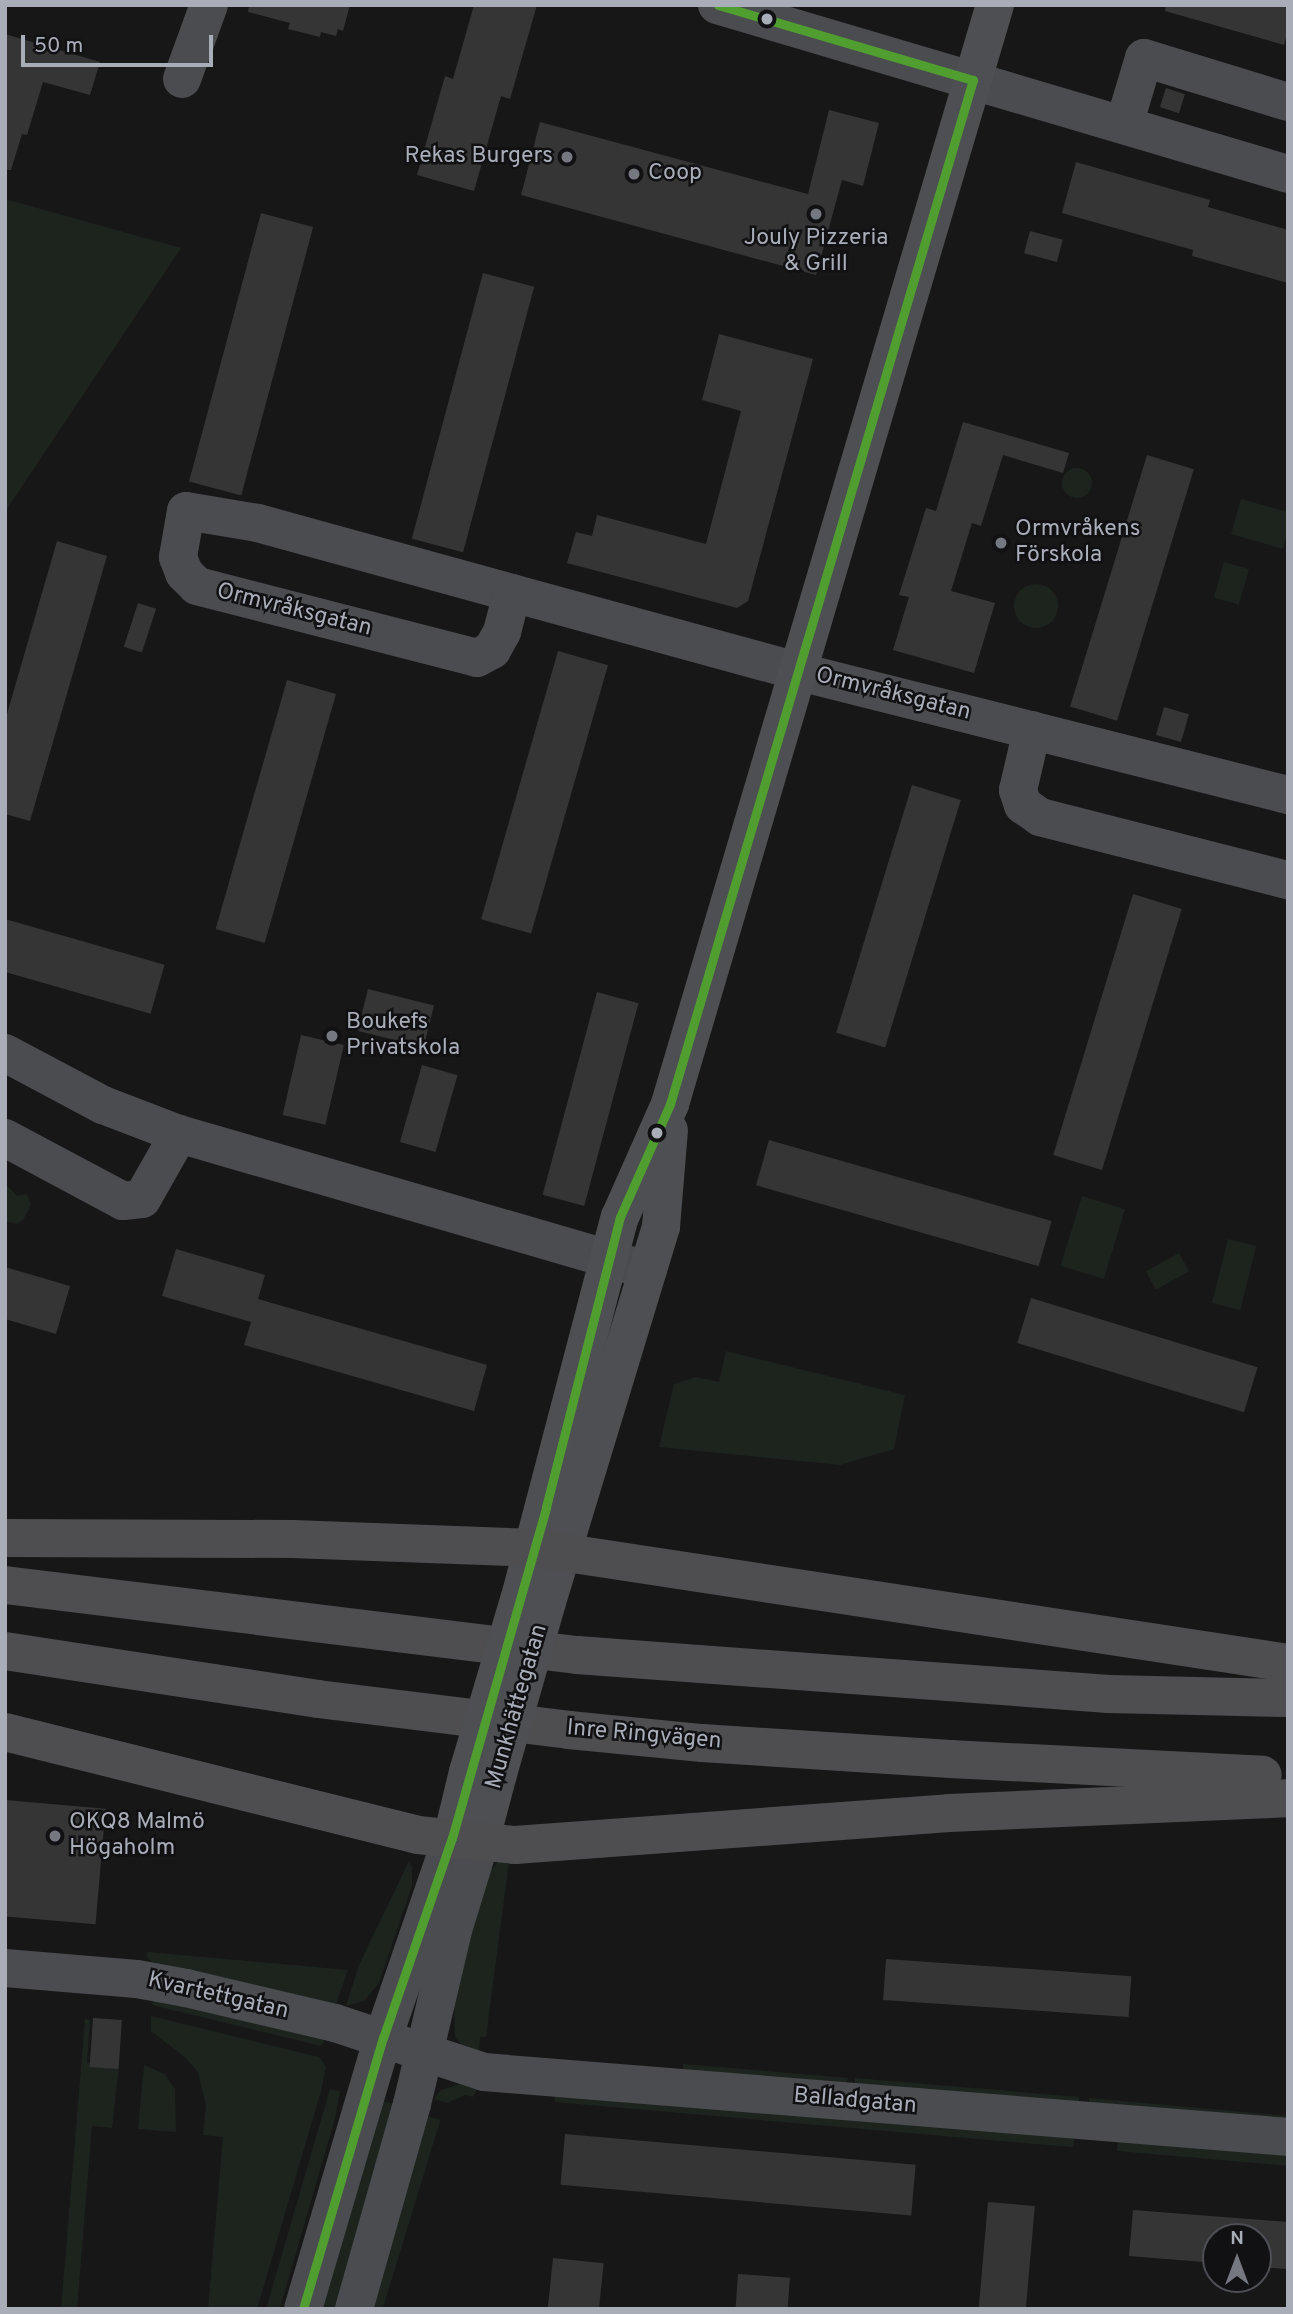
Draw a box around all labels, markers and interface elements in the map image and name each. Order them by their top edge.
unlabelled marker [760,12,774,26]
scale bar [24,21,217,65]
text: 50 m [34,33,83,60]
place label: Rekas Burgers [404,143,553,171]
marker: Rekas Burgers [559,149,575,165]
place label: Coop [648,160,702,188]
marker: Coop [626,166,642,182]
marker: Jouly Pizzeria & Grill [808,206,824,222]
place label: Jouly Pizzeria & Grill [744,225,888,279]
place label: Ormvråkens Förskola [1015,516,1141,570]
marker: Ormvråkens Förskola [993,535,1009,551]
street label: Ormvråksgatan [214,578,374,644]
street label: Ormvråksgatan [813,662,973,728]
place label: Boukefs Privatskola [346,1009,460,1063]
marker: Boukefs Privatskola [324,1028,340,1044]
unlabelled marker [650,1126,664,1140]
street label: Munkhättegatan [481,1621,555,1793]
street label: Inre Ringvägen [565,1715,723,1757]
place label: OKQ8 Malmö Högaholm [69,1809,205,1863]
marker: OKQ8 Malmö Högaholm [47,1828,63,1844]
street label: Kvartettgatan [145,1967,291,2027]
street label: Balladgatan [792,2083,918,2121]
north arrow [1202,2223,1272,2293]
text: N [1230,2227,1244,2251]

